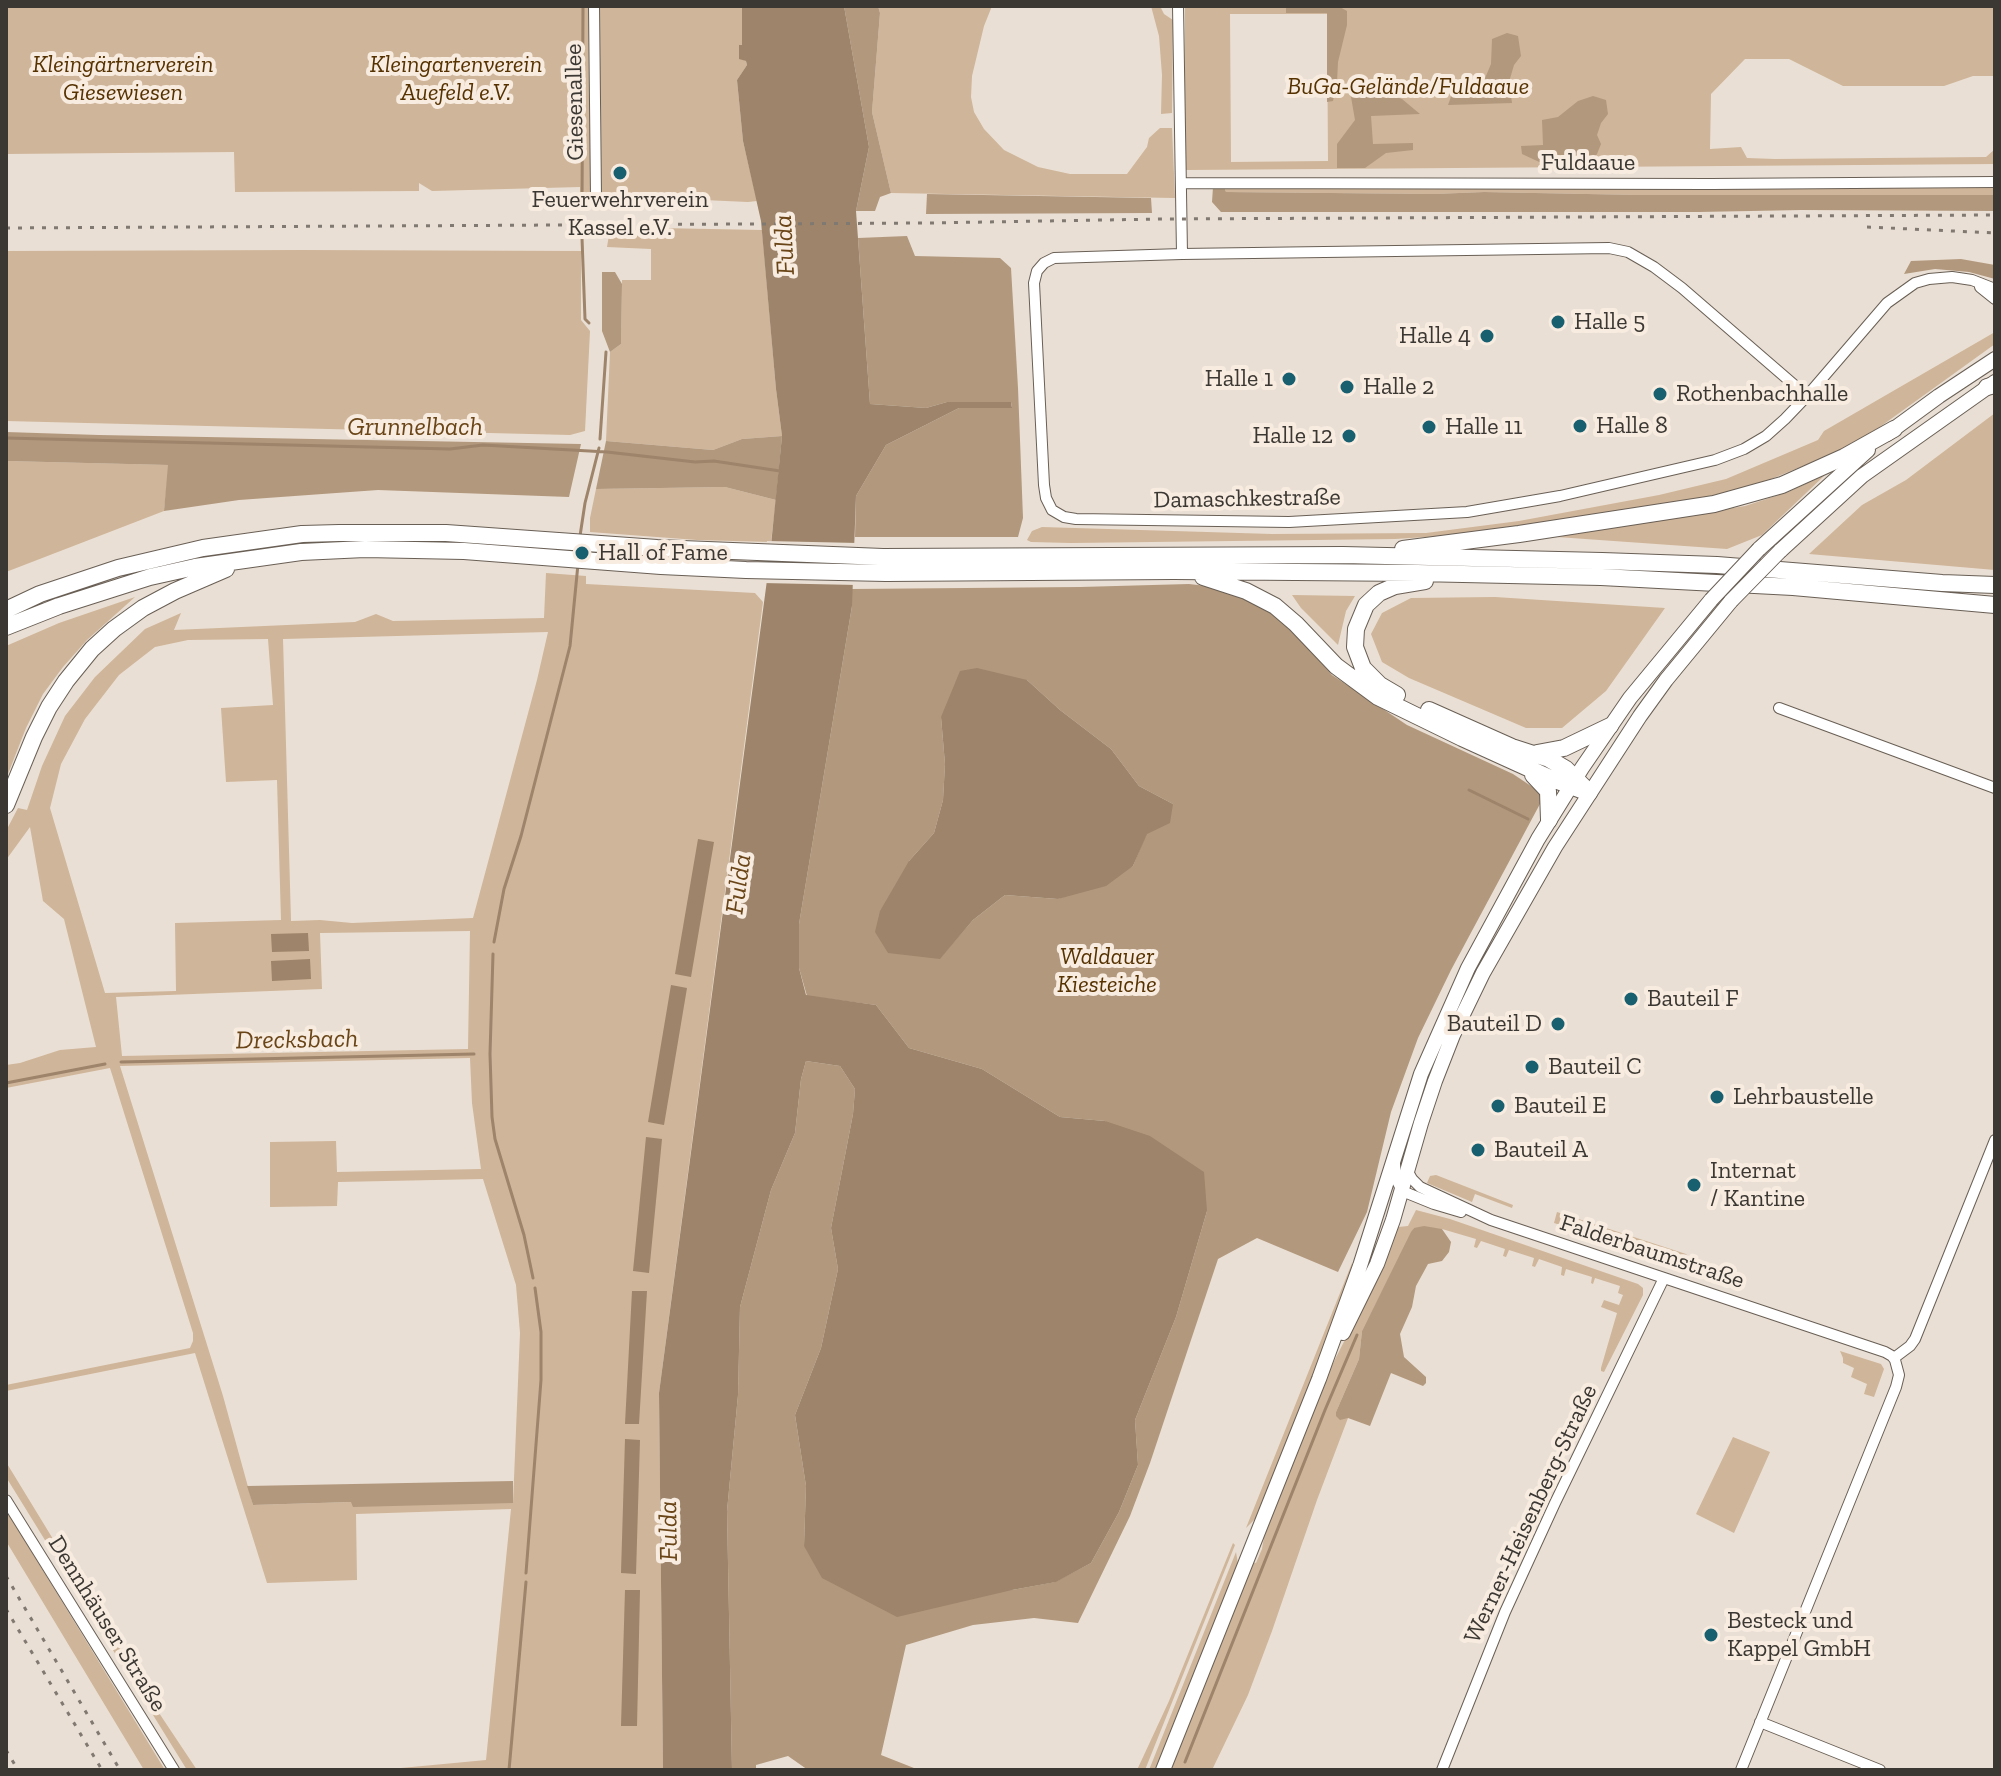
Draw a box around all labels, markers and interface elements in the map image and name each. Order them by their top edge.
street label: Giesenallee [560,43,590,161]
park label: Kleingärtnerverein Giesewiesen [32,51,214,107]
park label: Kleingartenverein Auefeld e.V. [370,51,542,107]
park label: BuGa-Gelände/Fuldaaue [1287,73,1529,101]
street label: Fuldaaue [1541,149,1635,177]
marker: Feuerwehrverein Kassel e.V. [611,164,629,182]
place label: Feuerwehrverein Kassel e.V. [532,186,708,242]
water label: Fulda [768,214,802,276]
place label: Halle 5 [1574,308,1645,336]
marker: Halle 5 [1549,313,1567,331]
place label: Halle 4 [1399,322,1471,350]
marker: Halle 4 [1478,327,1496,345]
place label: Halle 1 [1205,365,1273,393]
marker: Halle 1 [1280,370,1298,388]
place label: Halle 2 [1363,373,1434,401]
marker: Halle 2 [1338,378,1356,396]
place label: Rothenbachhalle [1676,380,1848,408]
marker: Rothenbachhalle [1651,385,1669,403]
water label: Grunnelbach [347,412,483,444]
place label: Halle 8 [1596,412,1668,440]
place label: Halle 11 [1445,413,1522,441]
marker: Halle 8 [1571,417,1589,435]
marker: Halle 11 [1420,418,1438,436]
place label: Halle 12 [1252,422,1333,450]
marker: Halle 12 [1340,427,1358,445]
street label: Damaschkestraße [1153,483,1341,515]
place label: Hall of Fame [598,539,728,567]
marker: Hall of Fame [573,544,591,562]
water label: Fulda [719,852,759,916]
park label: Waldauer Kiesteiche [1057,943,1157,999]
place label: Bauteil F [1647,985,1739,1013]
marker: Bauteil F [1622,990,1640,1008]
place label: Bauteil D [1447,1010,1542,1038]
marker: Bauteil D [1549,1015,1567,1033]
water label: Drecksbach [235,1023,359,1057]
place label: Bauteil C [1548,1053,1642,1081]
marker: Bauteil C [1523,1058,1541,1076]
place label: Lehrbaustelle [1733,1083,1873,1111]
marker: Lehrbaustelle [1708,1088,1726,1106]
place label: Bauteil E [1514,1092,1606,1120]
marker: Bauteil E [1489,1097,1507,1115]
place label: Bauteil A [1494,1136,1588,1164]
marker: Bauteil A [1469,1141,1487,1159]
place label: Internat / Kantine [1710,1157,1805,1213]
marker: Internat / Kantine [1685,1176,1703,1194]
street label: Falderbaumstraße [1556,1209,1748,1295]
street label: Werner-Heisenberg-Straße [1458,1380,1604,1648]
water label: Fulda [653,1501,685,1561]
street label: Dennhäuser Straße [41,1531,173,1717]
place label: Besteck und Kappel GmbH [1727,1607,1871,1663]
marker: Besteck und Kappel GmbH [1702,1626,1720,1644]

